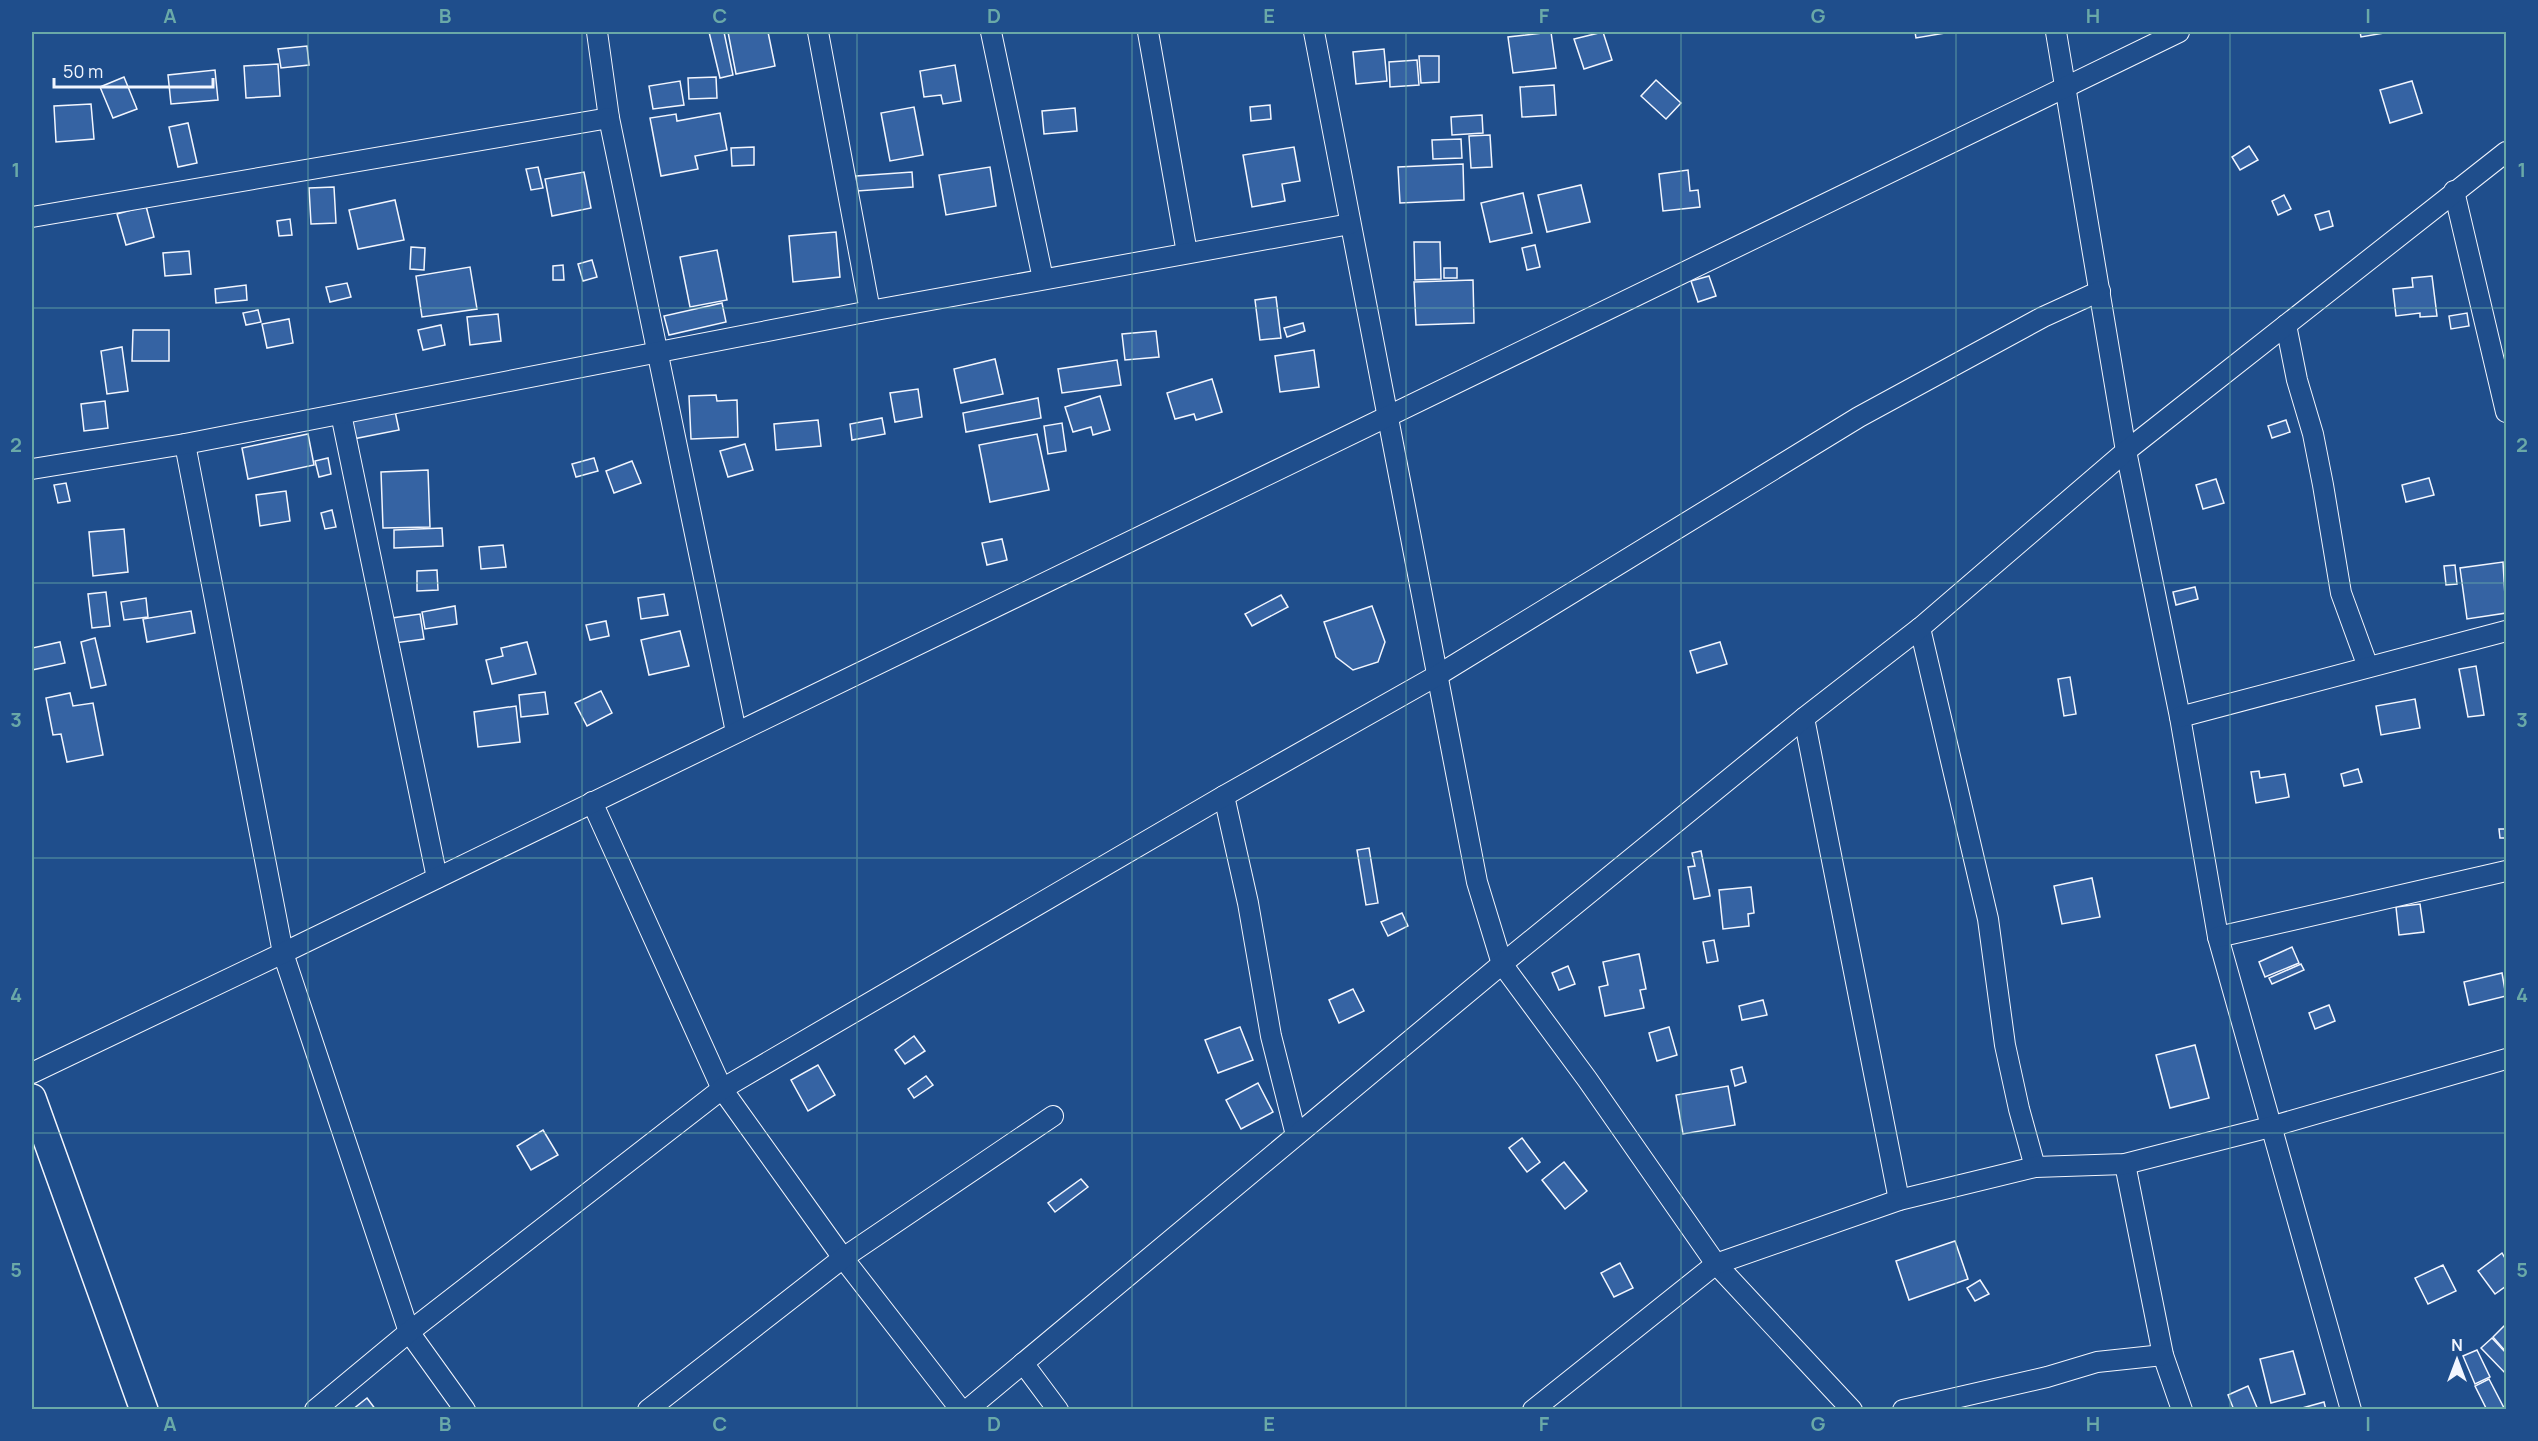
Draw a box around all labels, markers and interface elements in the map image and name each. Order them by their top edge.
text: A [163,2,177,29]
text: B [439,2,452,29]
text: C [713,2,727,29]
text: D [987,2,1001,29]
text: E [1263,2,1275,29]
text: F [1539,2,1550,29]
text: G [1811,2,1826,29]
text: H [2086,2,2100,29]
text: I [2365,2,2371,29]
scale bar [54,51,213,89]
text: 50 m [63,59,103,83]
text: 1 [12,156,20,183]
text: 1 [2518,156,2526,183]
text: 2 [10,431,22,458]
text: 2 [2516,431,2528,458]
text: 3 [10,706,22,733]
text: 3 [2516,706,2528,733]
text: 4 [10,981,22,1008]
text: 4 [2516,981,2528,1008]
text: 5 [10,1256,22,1283]
text: 5 [2516,1256,2528,1283]
north arrow [2427,1330,2487,1390]
text: N [2451,1334,2463,1356]
text: A [163,1410,177,1437]
text: B [439,1410,452,1437]
text: C [713,1410,727,1437]
text: D [987,1410,1001,1437]
text: E [1263,1410,1275,1437]
text: F [1539,1410,1550,1437]
text: G [1811,1410,1826,1437]
text: H [2086,1410,2100,1437]
text: I [2365,1410,2371,1437]

